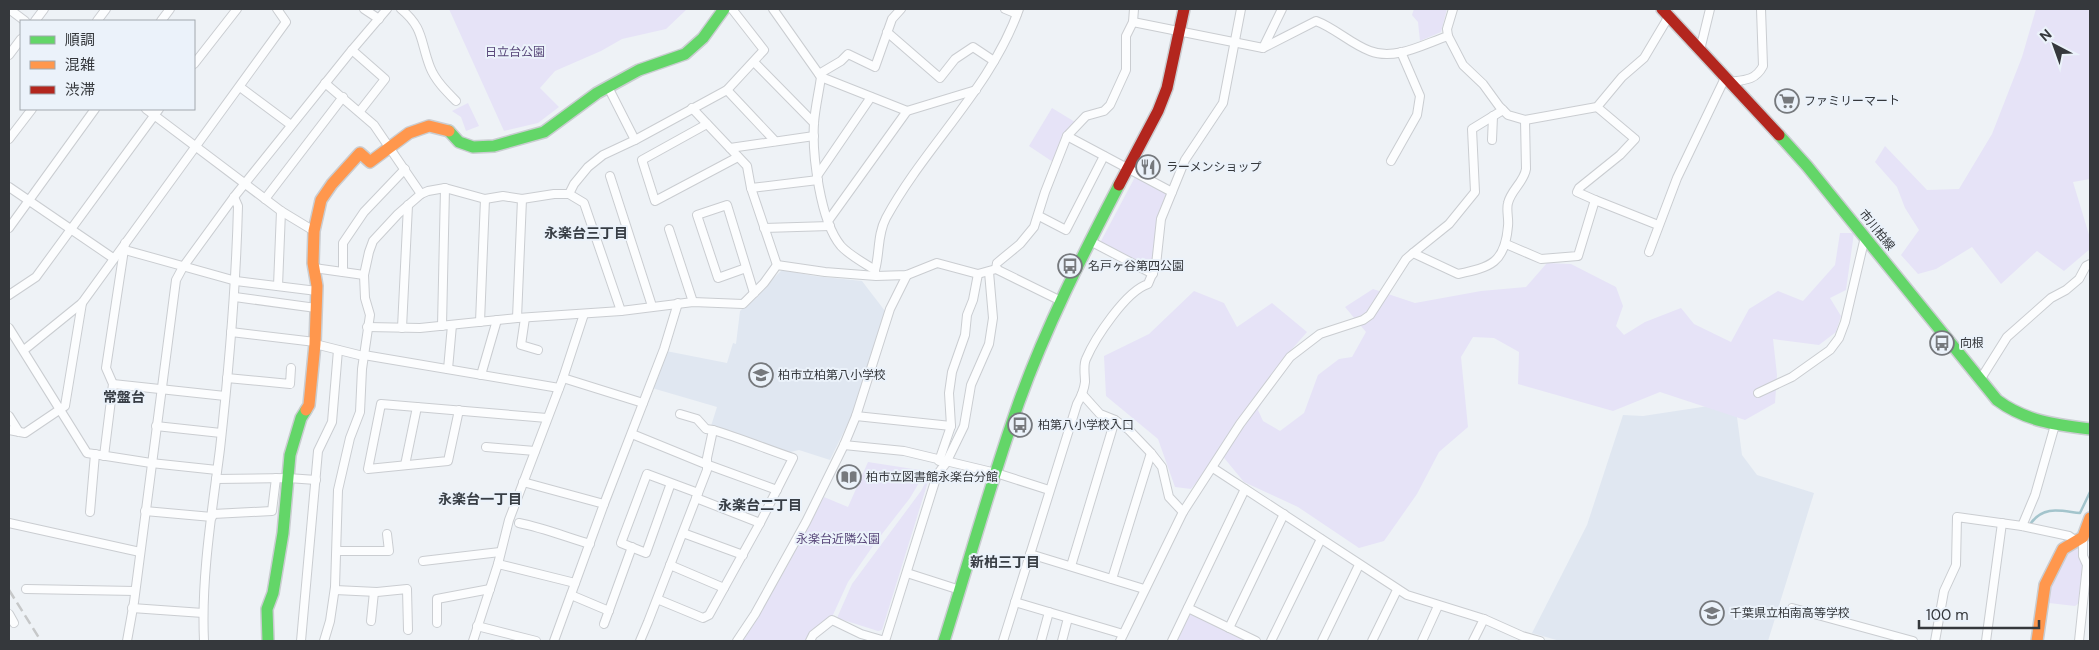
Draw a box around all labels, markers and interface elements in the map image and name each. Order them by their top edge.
legend [20,20,195,110]
north arrow [2029,20,2079,70]
text: N [2036,25,2055,45]
text: 順調 [65,30,95,50]
park label: 日立台公園 [485,44,545,60]
text: 混雑 [65,55,95,75]
text: 渋滞 [65,80,95,100]
supermarket icon: ファミリーマート [1774,88,1800,114]
place label: ファミリーマート [1804,93,1900,109]
restaurant icon: ラーメンショップ [1135,154,1161,180]
place label: ラーメンショップ [1166,159,1262,175]
street label: 市川柏線 [1856,206,1898,254]
district label: 永楽台三丁目 [544,224,628,242]
bus stop icon: 名戸ヶ谷第四公園 [1057,253,1083,279]
place label: 名戸ヶ谷第四公園 [1088,258,1184,274]
bus stop icon: 向根 [1929,330,1955,356]
place label: 向根 [1960,335,1984,351]
school or university icon: 柏市立柏第八小学校 [748,362,774,388]
place label: 柏市立柏第八小学校 [778,367,886,383]
district label: 常盤台 [103,388,145,406]
bus stop icon: 柏第八小学校入口 [1007,412,1033,438]
place label: 柏第八小学校入口 [1038,417,1134,433]
library icon: 柏市立図書館永楽台分館 [836,464,862,490]
place label: 柏市立図書館永楽台分館 [866,469,998,485]
district label: 永楽台一丁目 [438,490,522,508]
district label: 永楽台二丁目 [718,496,802,514]
park label: 永楽台近隣公園 [796,531,880,547]
district label: 新柏三丁目 [970,553,1040,571]
scale bar [1919,598,2039,630]
school or university icon: 千葉県立柏南高等学校 [1699,600,1725,626]
place label: 千葉県立柏南高等学校 [1730,605,1850,621]
text: 100 m [1926,605,1969,625]

